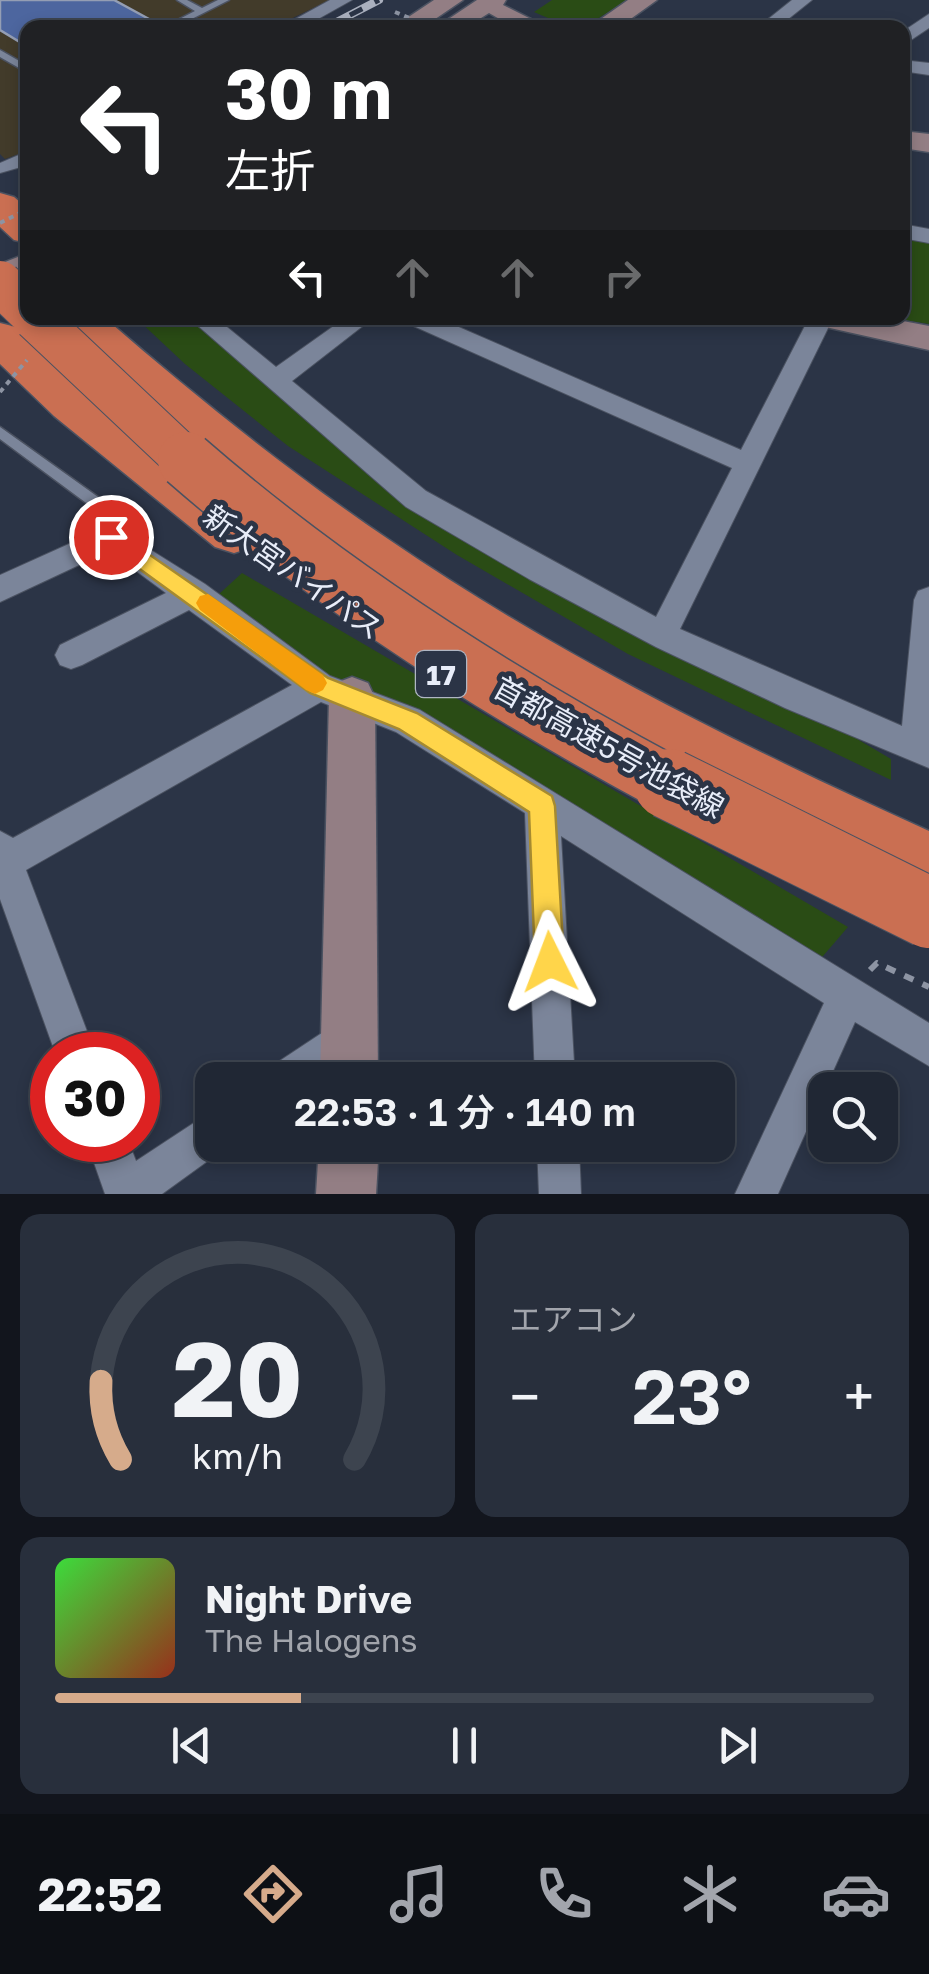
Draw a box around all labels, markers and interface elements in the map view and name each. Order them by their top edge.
text: 30 m [225,50,392,134]
icon: left [60,60,190,190]
text: 左折 [225,143,315,197]
icon: left [280,250,335,305]
icon: ahead [385,250,440,305]
icon: ahead [490,250,545,305]
icon: right [595,250,650,305]
pin [69,495,154,580]
street label: 新大宮バイパス [197,497,389,647]
icon: arrive [84,510,139,565]
road number: 17 [416,651,466,697]
street label: 首都高速5号池袋線 [488,669,730,825]
position arrow [498,910,602,1014]
speed limit sign: 30 [30,1032,160,1162]
map controls [808,1072,898,1162]
button: search [808,1072,898,1162]
text: 22:53 · 1 分 · 140 m [294,1089,636,1134]
text: エアコン [510,1300,638,1338]
text: 20 [172,1315,303,1440]
text: 23° [632,1350,751,1441]
text: − [510,1363,540,1429]
text: + [844,1363,874,1429]
text: km/h [192,1434,283,1477]
text: Night Drive [205,1576,412,1621]
text: The Halogens [205,1621,417,1659]
icon: previous [164,1718,219,1773]
icon: pause [437,1718,492,1773]
icon: next [710,1718,765,1773]
icon: directions [238,1859,308,1929]
icon: music [384,1859,454,1929]
icon: phone [529,1859,599,1929]
icon: climate [675,1859,745,1929]
icon: car [821,1859,891,1929]
text: 22:52 [38,1867,162,1921]

